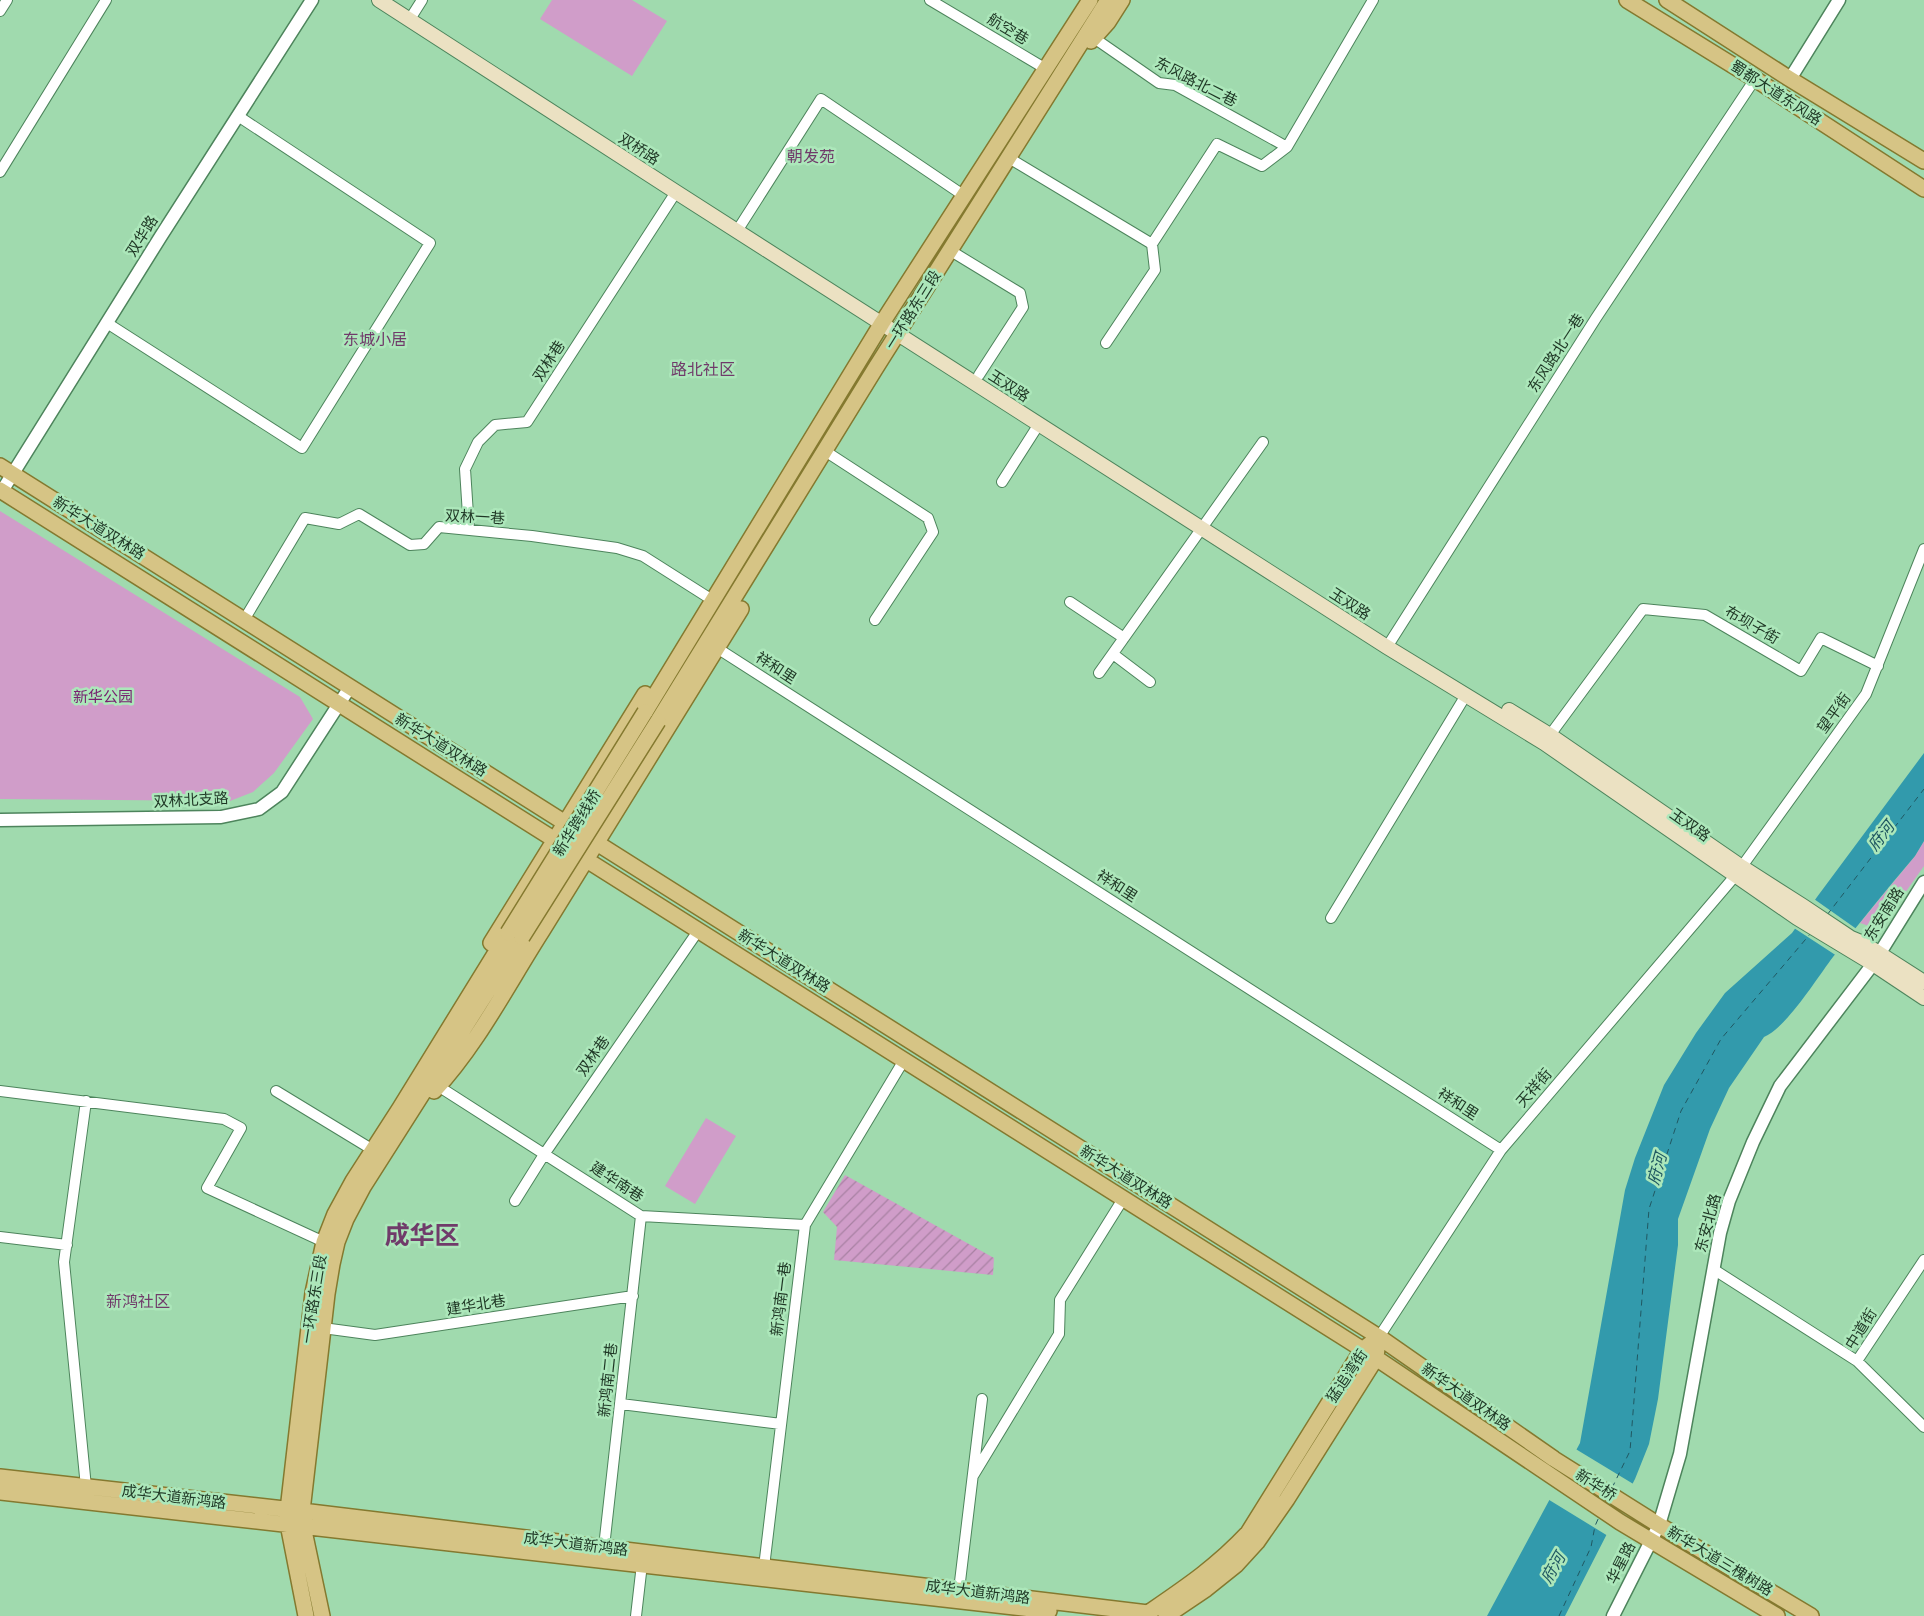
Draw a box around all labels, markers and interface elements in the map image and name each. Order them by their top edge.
street label: 航空巷 [984,10,1032,48]
street label: 东风路北二巷 [1152,54,1240,110]
street label: 蜀都大道东风路 [1727,57,1825,129]
street label: 双桥路 [615,129,663,169]
district label: 朝发苑 [787,147,835,166]
street label: 双华路 [122,212,162,260]
street label: 一环路东三段 [882,267,944,353]
street label: 东风路北一巷 [1524,310,1588,396]
district label: 东城小居 [343,330,407,349]
street label: 双林巷 [529,337,569,385]
district label: 路北社区 [671,360,735,379]
street label: 玉双路 [985,366,1033,406]
street label: 新华大道双林路 [50,493,148,563]
street label: 双林一巷 [445,506,505,528]
street label: 玉双路 [1326,584,1374,624]
street label: 布坝子街 [1722,602,1782,648]
street label: 祥和里 [752,648,800,688]
park label: 新华公园 [73,688,133,706]
street label: 望平街 [1813,690,1855,736]
street label: 新华大道双林路 [392,710,490,780]
street label: 新华跨线桥 [549,786,605,860]
street label: 双林北支路 [153,789,229,811]
street label: 玉双路 [1666,805,1714,845]
water label: 府河 [1864,815,1900,854]
street label: 祥和里 [1093,866,1141,906]
street label: 东安南路 [1860,884,1908,944]
street label: 新华大道双林路 [735,926,833,996]
street label: 双林巷 [573,1032,613,1080]
street label: 天祥街 [1512,1065,1556,1111]
street label: 祥和里 [1434,1084,1482,1124]
street label: 新华大道双林路 [1077,1142,1175,1212]
water label: 府河 [1643,1148,1671,1187]
street label: 建华南巷 [587,1158,647,1206]
street label: 东安北路 [1692,1192,1724,1254]
district label: 成华区 [384,1221,460,1250]
street label: 一环路东三段 [298,1253,330,1345]
street label: 新鸿南一巷 [767,1261,795,1337]
street label: 建华北巷 [445,1291,507,1319]
district label: 新鸿社区 [106,1292,170,1311]
street label: 中道街 [1841,1305,1881,1353]
street label: 新鸿南二巷 [595,1342,621,1418]
street label: 猛追湾街 [1323,1346,1371,1406]
street label: 新华大道双林路 [1418,1360,1514,1434]
street label: 新华桥 [1572,1465,1620,1505]
street label: 成华大道新鸿路 [121,1482,227,1512]
street label: 新华大道三槐树路 [1664,1522,1776,1600]
street label: 成华大道新鸿路 [523,1529,629,1559]
street label: 华星路 [1603,1539,1639,1587]
water label: 府河 [1537,1547,1571,1587]
street label: 成华大道新鸿路 [925,1577,1031,1607]

